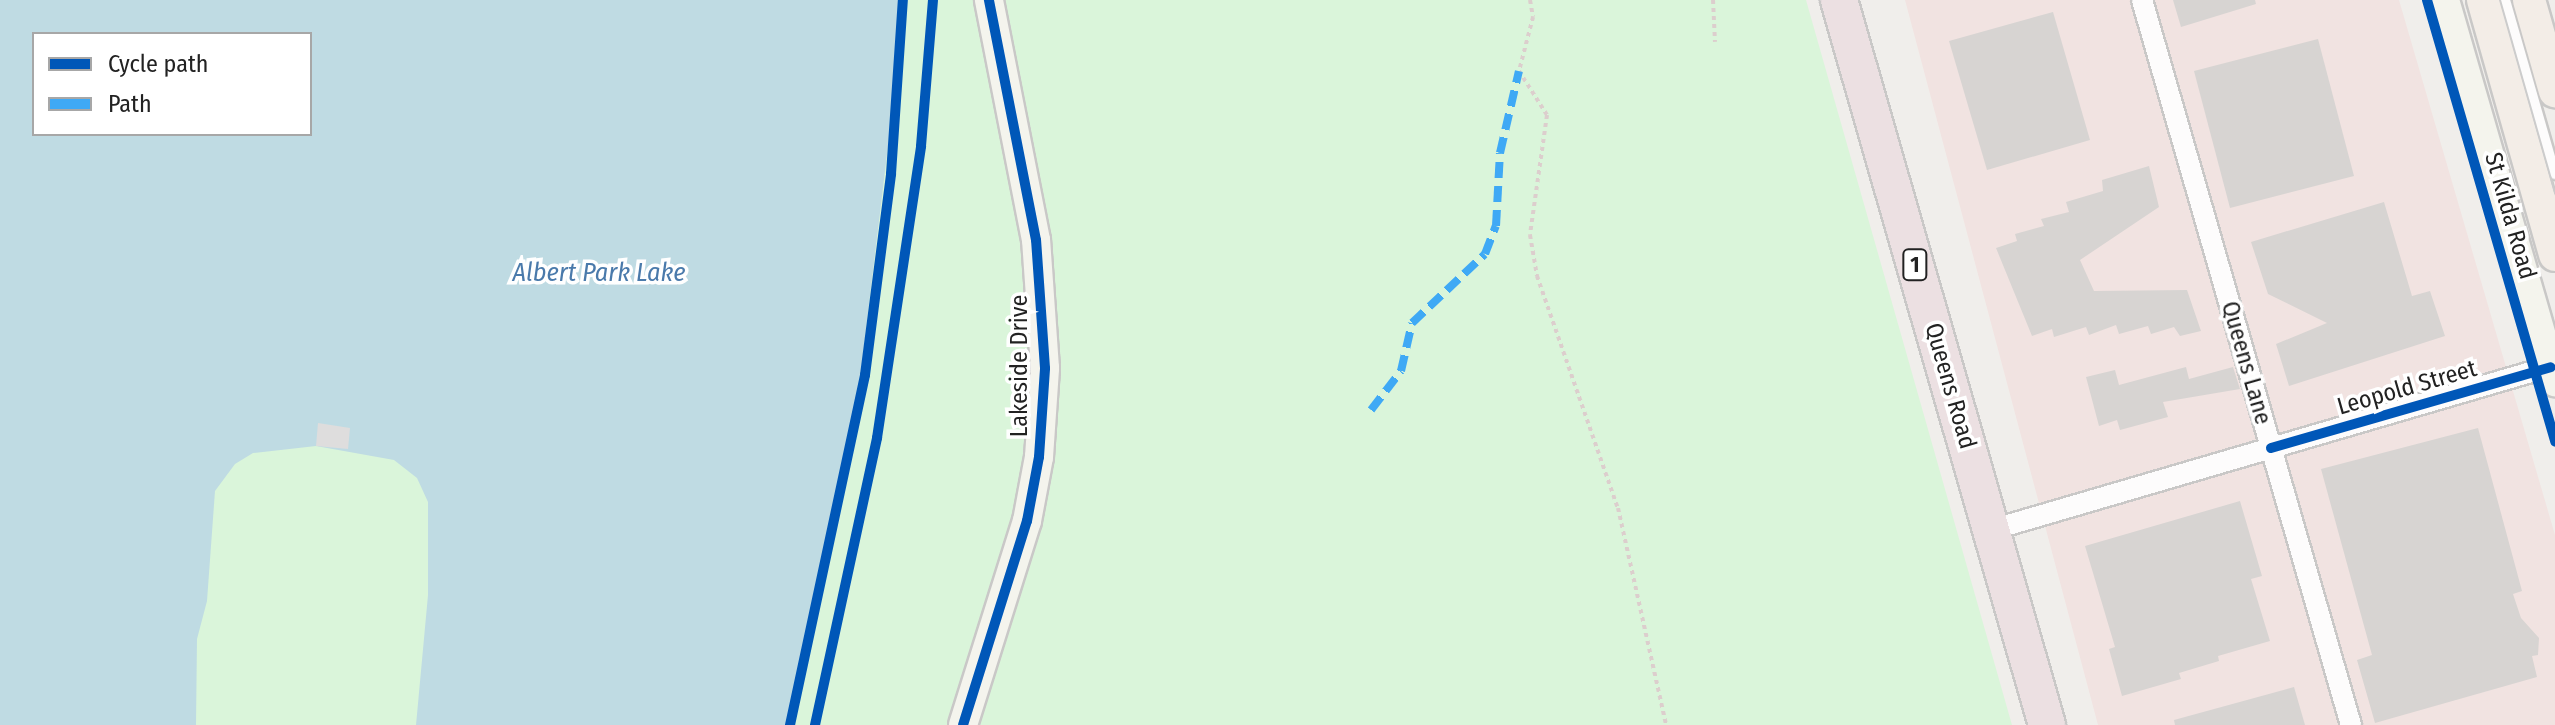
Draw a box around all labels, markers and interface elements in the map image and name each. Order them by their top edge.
legend [32,32,312,136]
text: Cycle path [108,50,208,78]
text: Path [108,90,152,118]
street label: St Kilda Road [2478,149,2542,283]
road number: 1 [1901,247,1929,283]
water label: Albert Park Lake [512,257,686,289]
street label: Lakeside Drive [1006,295,1034,437]
street label: Queens Lane [2215,298,2277,428]
street label: Queens Road [1918,320,1982,452]
street label: Leopold Street [2334,354,2480,422]

